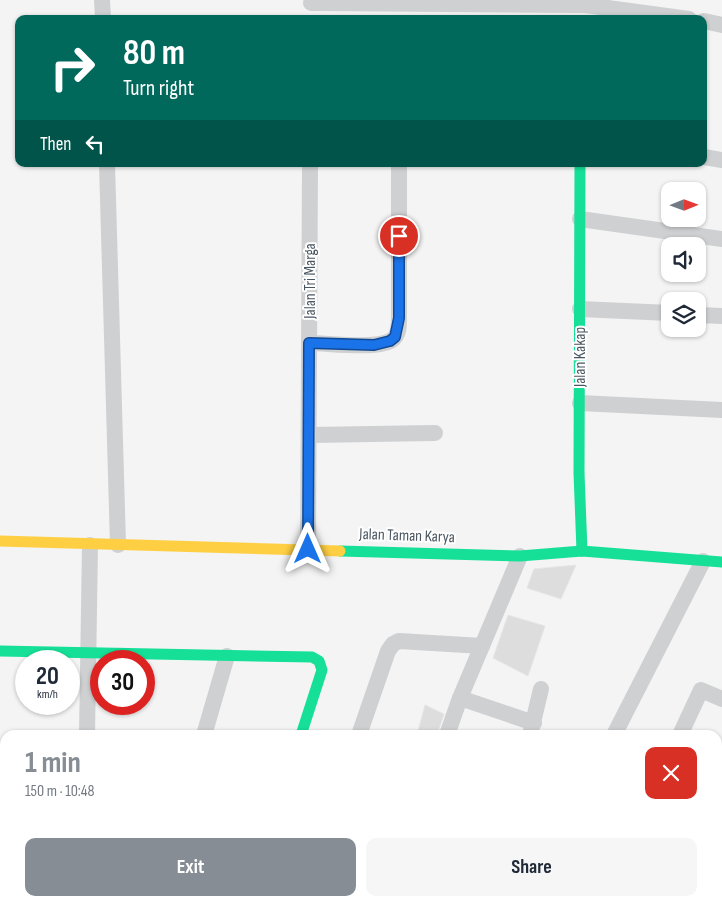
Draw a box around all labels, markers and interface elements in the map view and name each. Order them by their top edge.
text: 80 m [123,32,185,75]
icon: right [40,35,105,100]
text: Turn right [123,75,194,102]
icon: left [81,130,109,158]
text: Then [40,133,71,156]
north arrow [661,182,706,228]
map controls [661,182,706,337]
pin [378,215,420,257]
icon: arrive [385,222,413,250]
button: sound [661,237,706,282]
street label: Jalan Tri Marga [301,243,320,320]
button: layers [661,292,706,337]
street label: Jalan Kakap [571,327,590,388]
position arrow [281,522,333,574]
street label: Jalan Taman Karya [358,525,455,547]
speed limit sign: 30 [90,650,155,715]
text: 20 [36,661,59,692]
text: km/h [37,687,58,702]
text: 1 min [25,745,81,781]
button: close [645,747,697,799]
text: 150 m · 10:48 [25,782,95,801]
button: Exit [25,838,356,896]
button: Share [366,838,697,896]

